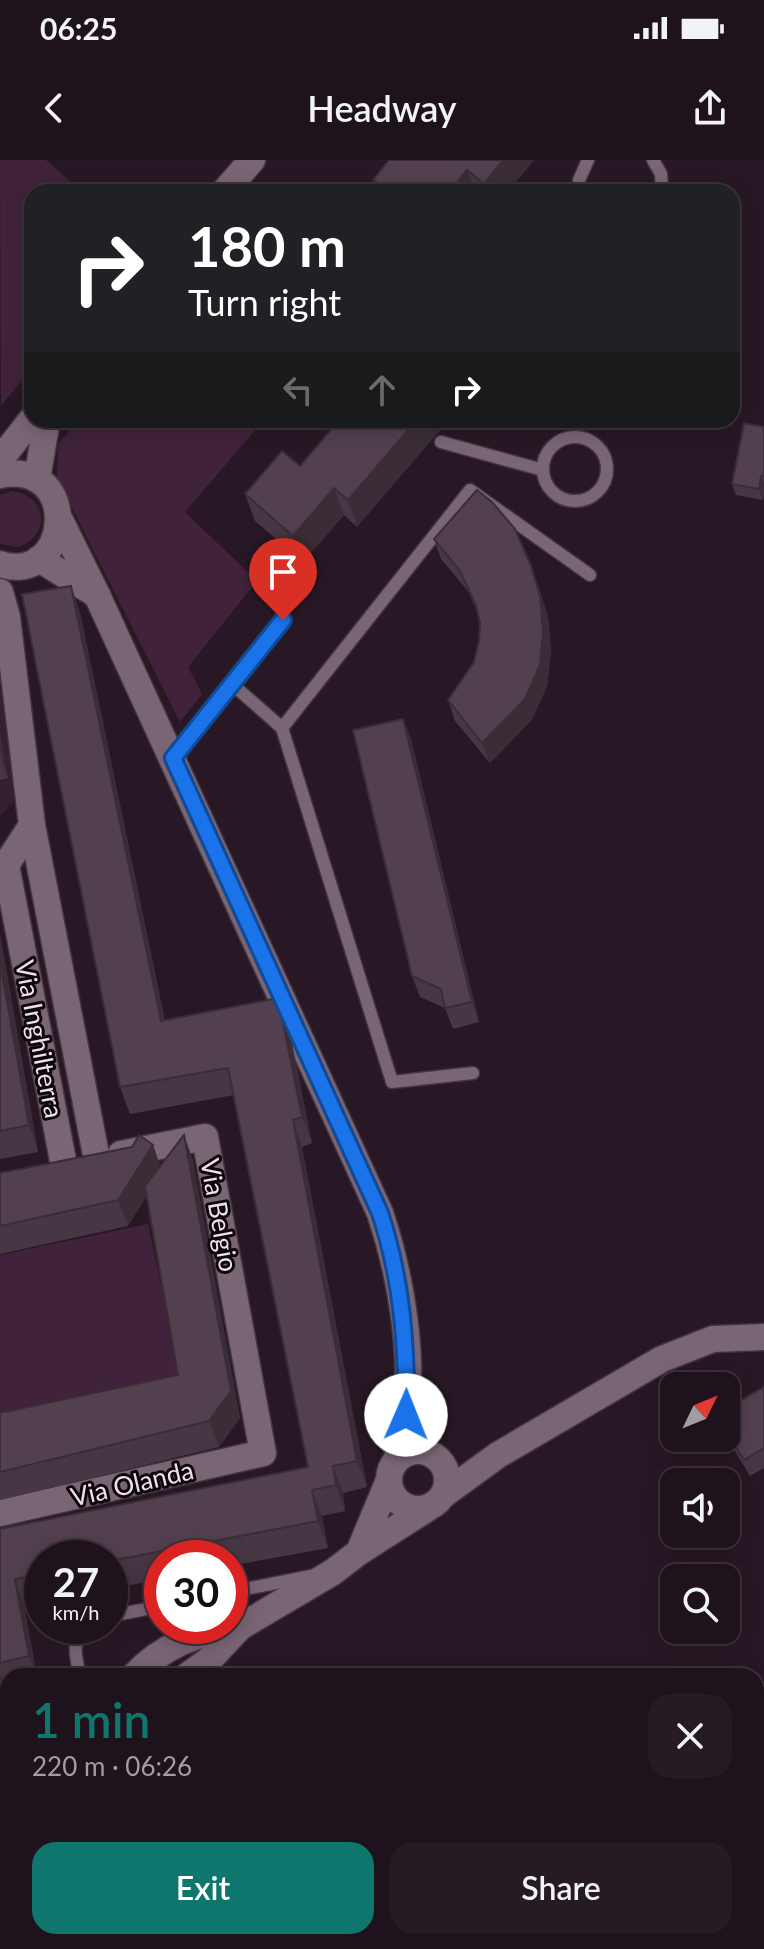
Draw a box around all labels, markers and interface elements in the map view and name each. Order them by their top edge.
text: 06:25 [40,10,117,46]
icon: back [32,86,76,130]
text: Headway [307,86,457,130]
icon: share [688,86,732,130]
text: 180 m [188,212,346,279]
icon: right [56,216,160,320]
text: Turn right [188,280,341,324]
icon: left [276,368,320,412]
icon: ahead [360,368,404,412]
icon: right [444,368,488,412]
pin [249,538,317,620]
icon: arrive [261,550,305,594]
street label: Via Inghilterra [9,957,71,1121]
street label: Via Belgio [194,1156,246,1274]
north arrow [660,1372,740,1452]
map controls [660,1372,740,1644]
position arrow [364,1373,448,1457]
street label: Via Olanda [67,1453,197,1513]
button: sound [660,1468,740,1548]
speed limit sign: 30 [144,1540,248,1644]
text: 27 [53,1558,99,1606]
button: search [660,1564,740,1644]
text: km/h [53,1600,99,1624]
text: 1 min [32,1691,150,1748]
button: close [648,1694,732,1778]
text: 220 m · 06:26 [32,1750,192,1782]
button: Exit [32,1842,374,1934]
button: Share [390,1842,732,1934]

